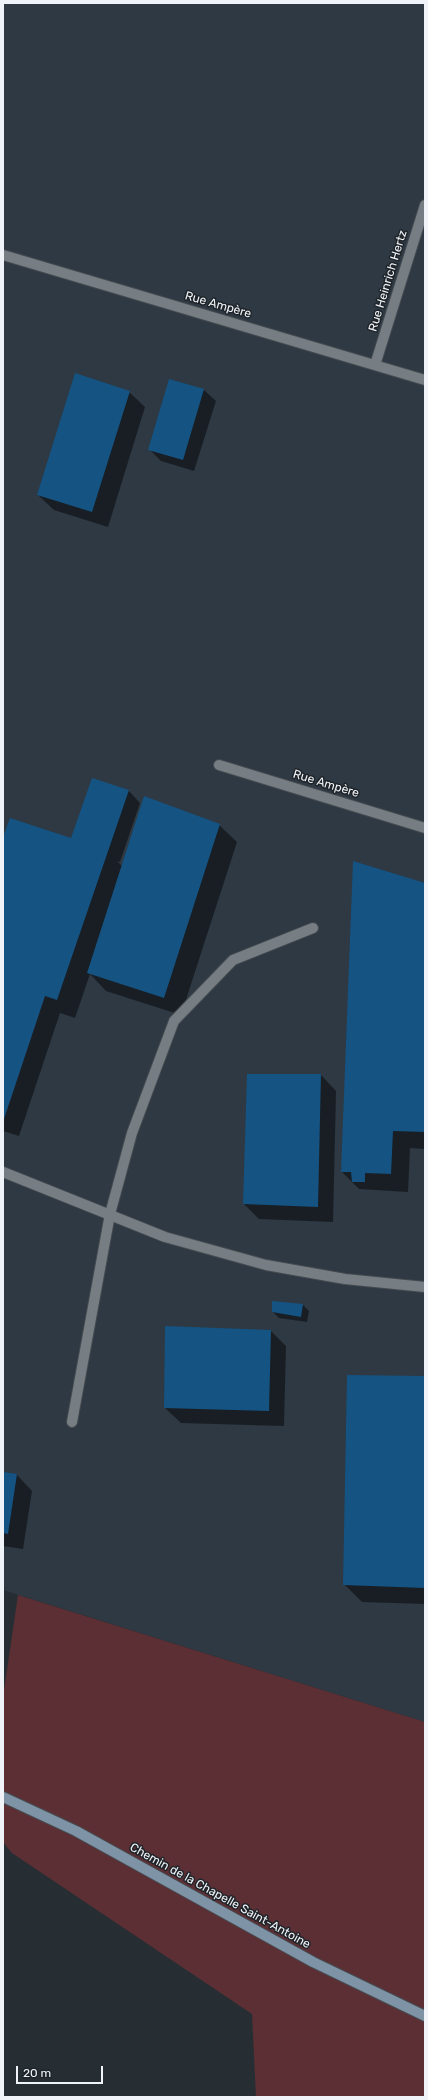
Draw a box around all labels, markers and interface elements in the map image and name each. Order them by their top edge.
street label: Rue Heinrich Hertz [366,229,410,333]
street label: Rue Ampère [183,289,253,321]
street label: Rue Ampère [291,767,361,801]
street label: Chemin de la Chapelle Saint-Antoine [127,1840,313,1952]
scale bar [18,2058,105,2084]
text: 20 m [23,2066,51,2080]

